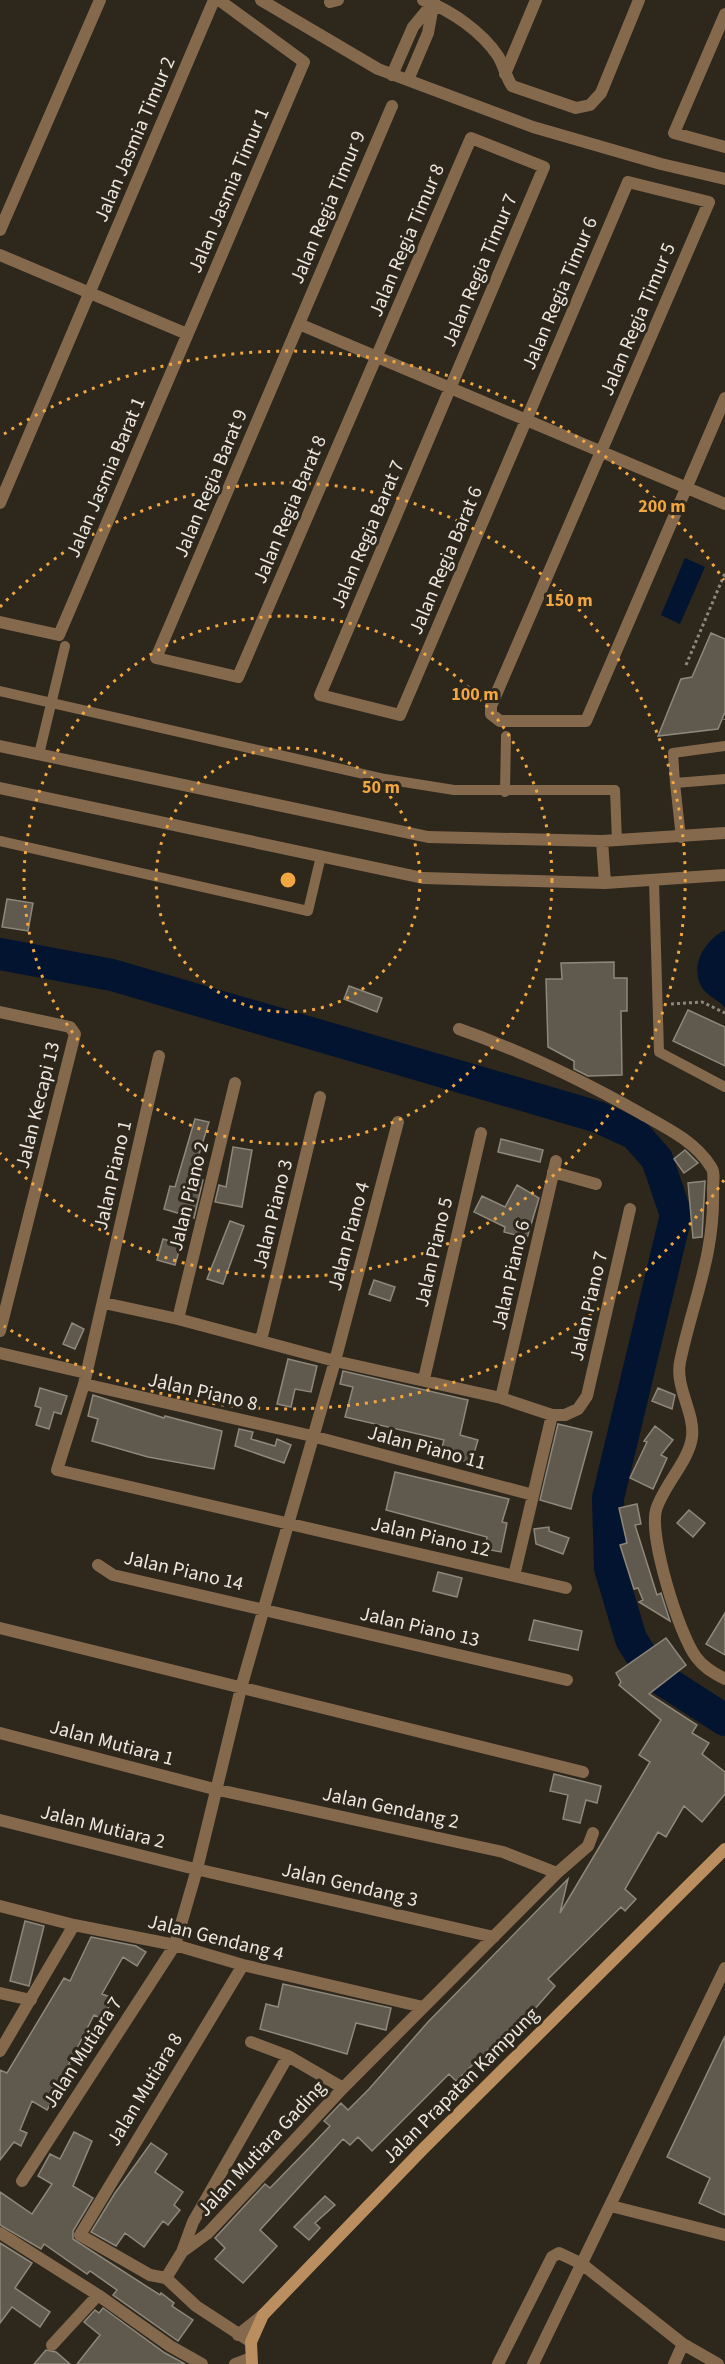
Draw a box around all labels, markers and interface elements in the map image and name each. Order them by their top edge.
street label: Jalan Jasmia Timur 2 [87,52,182,227]
street label: Jalan Jasmia Timur 1 [181,103,276,278]
street label: Jalan Regia Timur 9 [283,127,373,288]
street label: Jalan Regia Timur 8 [362,160,452,321]
street label: Jalan Regia Timur 7 [435,190,525,351]
street label: Jalan Regia Timur 6 [515,213,605,374]
street label: Jalan Regia Timur 5 [593,239,683,400]
street label: Jalan Jasmia Barat 1 [59,393,152,562]
street label: Jalan Regia Barat 9 [167,405,255,562]
street label: Jalan Regia Barat 8 [246,431,334,588]
street label: Jalan Regia Barat 7 [324,456,412,613]
street label: Jalan Regia Barat 6 [402,482,490,639]
text: 200 m [638,494,686,519]
text: 150 m [545,588,593,613]
text: 100 m [451,682,499,707]
text: 50 m [362,775,400,800]
centre of rings [278,870,298,890]
street label: Jalan Kecapi 13 [9,1039,67,1172]
street label: Jalan Piano 1 [87,1118,139,1233]
street label: Jalan Piano 2 [162,1139,216,1254]
street label: Jalan Piano 3 [246,1157,300,1272]
street label: Jalan Piano 4 [321,1179,377,1294]
street label: Jalan Piano 5 [408,1195,460,1310]
street label: Jalan Piano 6 [485,1218,537,1333]
street label: Jalan Piano 7 [563,1249,615,1364]
street label: Jalan Piano 8 [145,1366,260,1418]
street label: Jalan Piano 11 [364,1419,489,1477]
street label: Jalan Piano 12 [368,1510,493,1564]
street label: Jalan Piano 14 [121,1544,246,1598]
street label: Jalan Piano 13 [357,1600,482,1654]
street label: Jalan Mutiara 1 [47,1713,177,1773]
street label: Jalan Gendang 2 [320,1780,462,1836]
street label: Jalan Mutiara 2 [38,1798,168,1856]
street label: Jalan Gendang 3 [279,1856,421,1914]
street label: Jalan Gendang 4 [145,1908,287,1968]
street label: Jalan Mutiara 7 [36,1991,129,2114]
street label: Jalan Prapatan Kampung [376,2001,545,2170]
street label: Jalan Mutiara 8 [100,2028,190,2151]
street label: Jalan Mutiara Gading [191,2074,332,2223]

